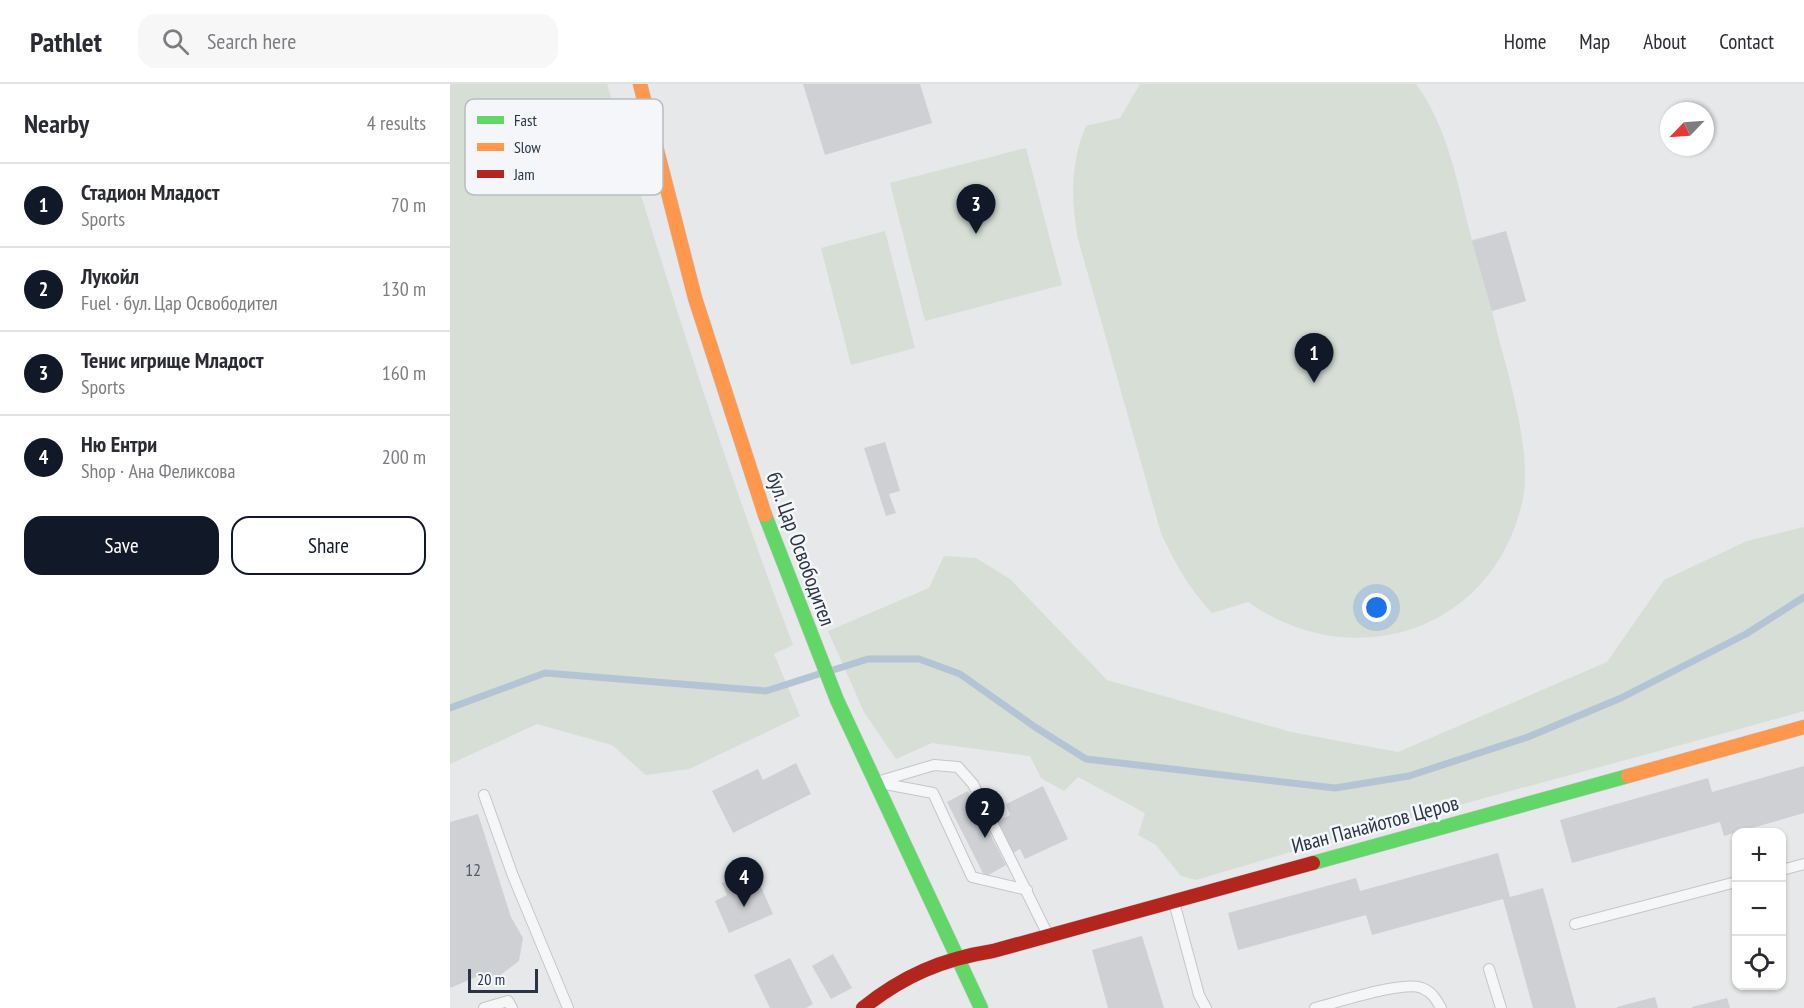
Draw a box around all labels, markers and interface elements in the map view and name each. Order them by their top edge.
search box [138,14,558,68]
text: Pathlet [30,23,102,60]
icon: search [159,25,192,58]
text: Search here [207,27,296,55]
text: Home [1504,28,1546,55]
text: Map [1579,28,1610,55]
text: About [1643,28,1686,55]
text: Contact [1719,28,1774,55]
legend [465,99,663,195]
north arrow [1660,102,1714,156]
text: Nearby [24,107,89,140]
text: 4 results [367,110,426,136]
text: Fast [514,110,537,130]
text: Slow [514,137,541,157]
text: Jam [513,164,535,184]
text: Стадион Младост [81,178,220,206]
pin: 3 [956,184,996,234]
text: 1 [39,192,48,218]
text: 70 m [391,192,426,218]
text: Sports [81,206,125,232]
text: Лукойл [81,262,139,290]
text: 2 [39,276,48,302]
text: 130 m [382,276,426,302]
text: Fuel · бул. Цар Освободител [81,290,278,316]
pin: 1 [1294,334,1334,383]
text: Тенис игрище Младост [81,346,264,374]
text: 3 [39,360,48,386]
text: 160 m [382,360,426,386]
text: Sports [81,374,125,400]
text: Ню Ентри [81,430,157,458]
text: 4 [39,444,48,470]
text: 200 m [382,444,426,470]
text: Shop · Ана Феликсова [81,458,235,484]
street label: бул. Цар Освободител [761,468,841,630]
button: Save [24,516,219,575]
button: Share [231,516,426,575]
your location [1362,593,1391,622]
pin: 2 [966,788,1004,838]
street label: Иван Панайотов Церов [1288,789,1462,859]
map controls [1732,828,1786,990]
button: + [1732,828,1786,882]
house number: 12 [465,858,481,881]
pin: 4 [724,858,764,907]
button: − [1732,882,1786,936]
button: locate [1732,936,1786,990]
scale bar [468,966,538,994]
text: 20 m [477,969,505,989]

